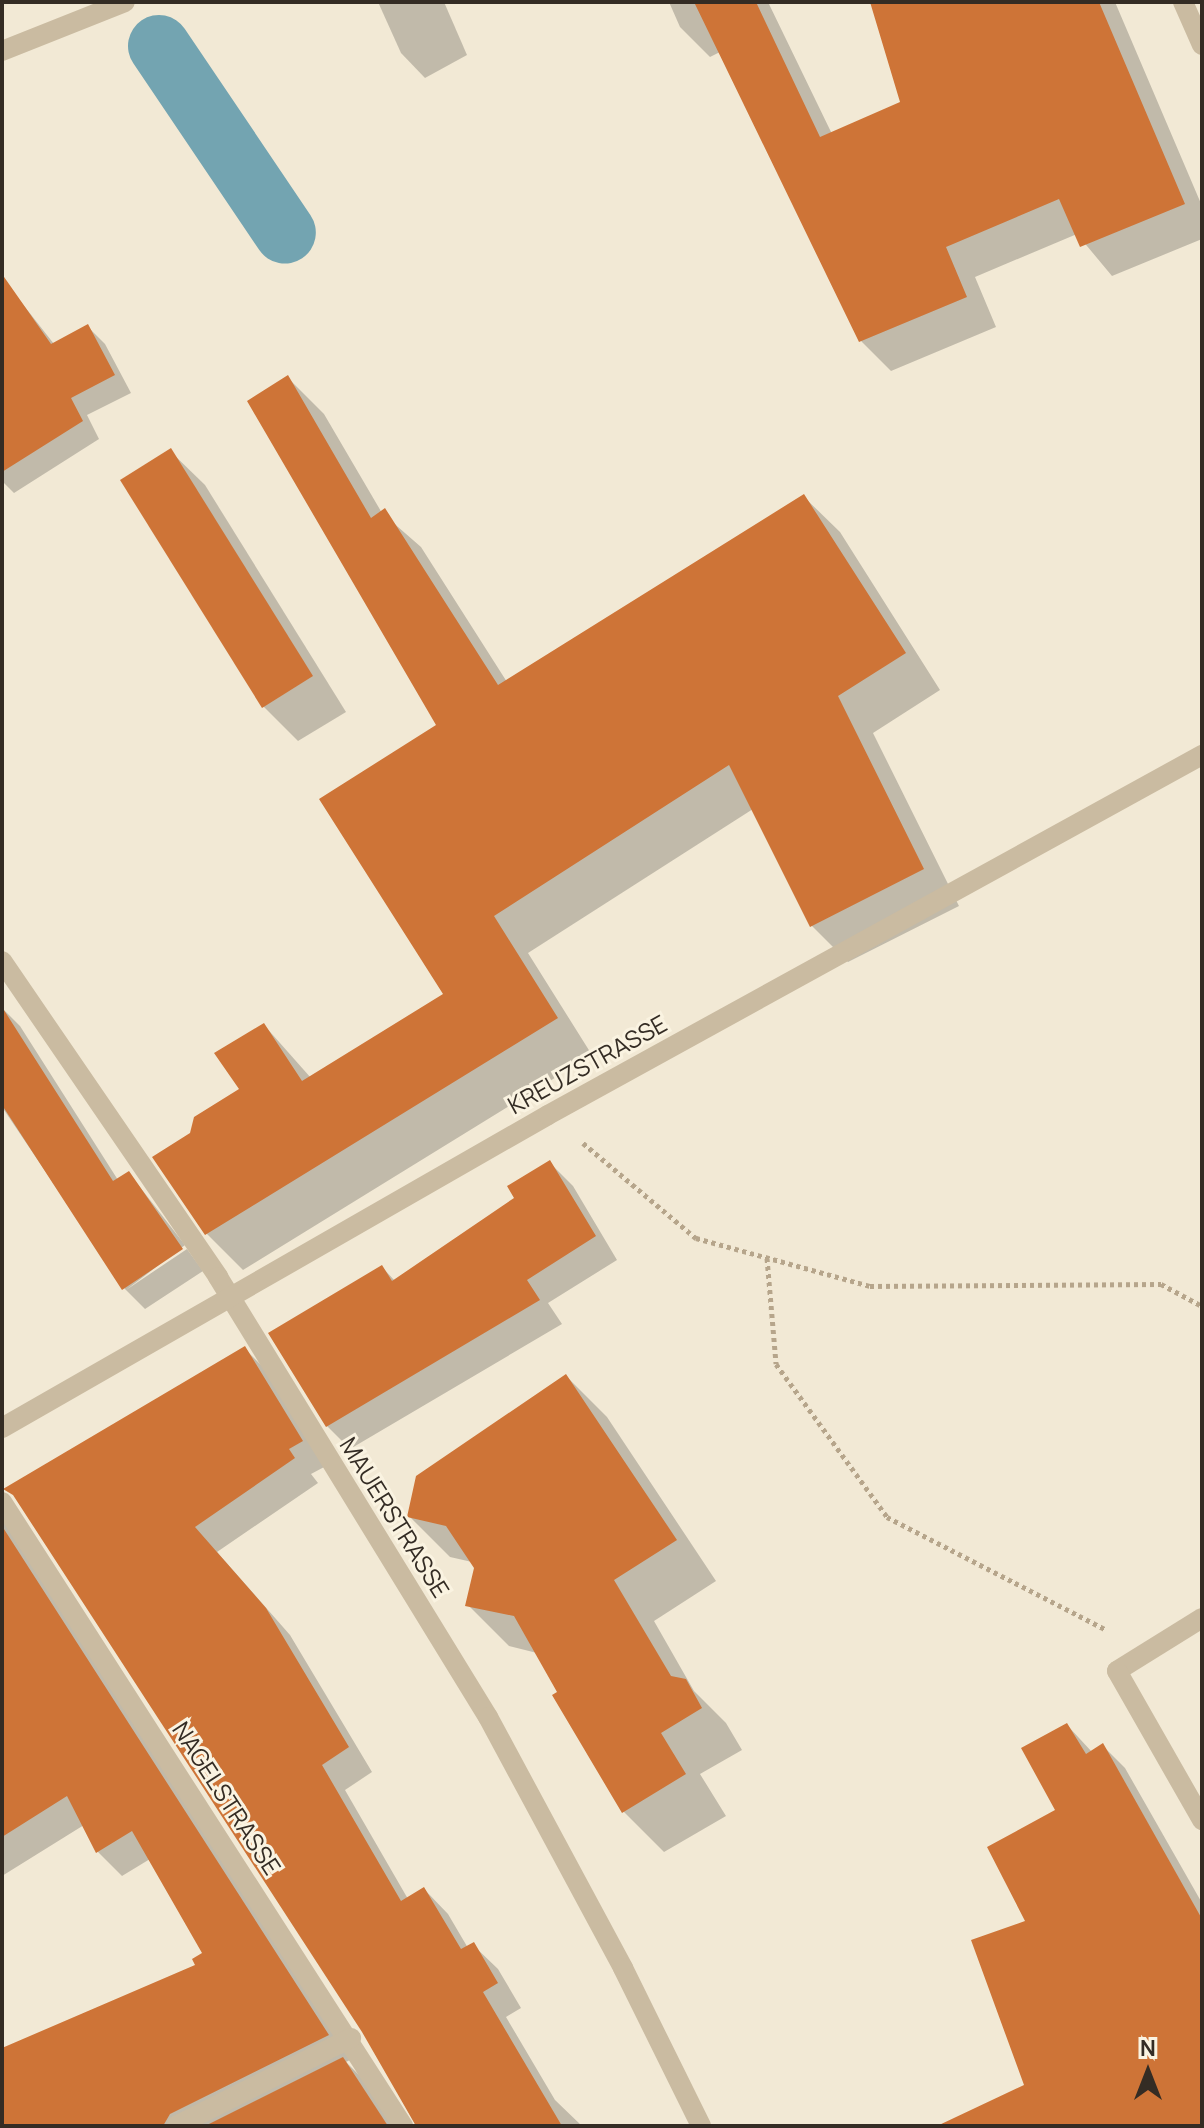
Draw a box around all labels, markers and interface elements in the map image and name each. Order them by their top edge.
street label: KREUZSTRASSE [503,1008,671,1120]
street label: MAUERSTRASSE [334,1432,456,1602]
street label: NAGELSTRASSE [167,1716,287,1880]
north arrow [1108,2032,1188,2112]
text: N [1140,2033,1156,2063]

